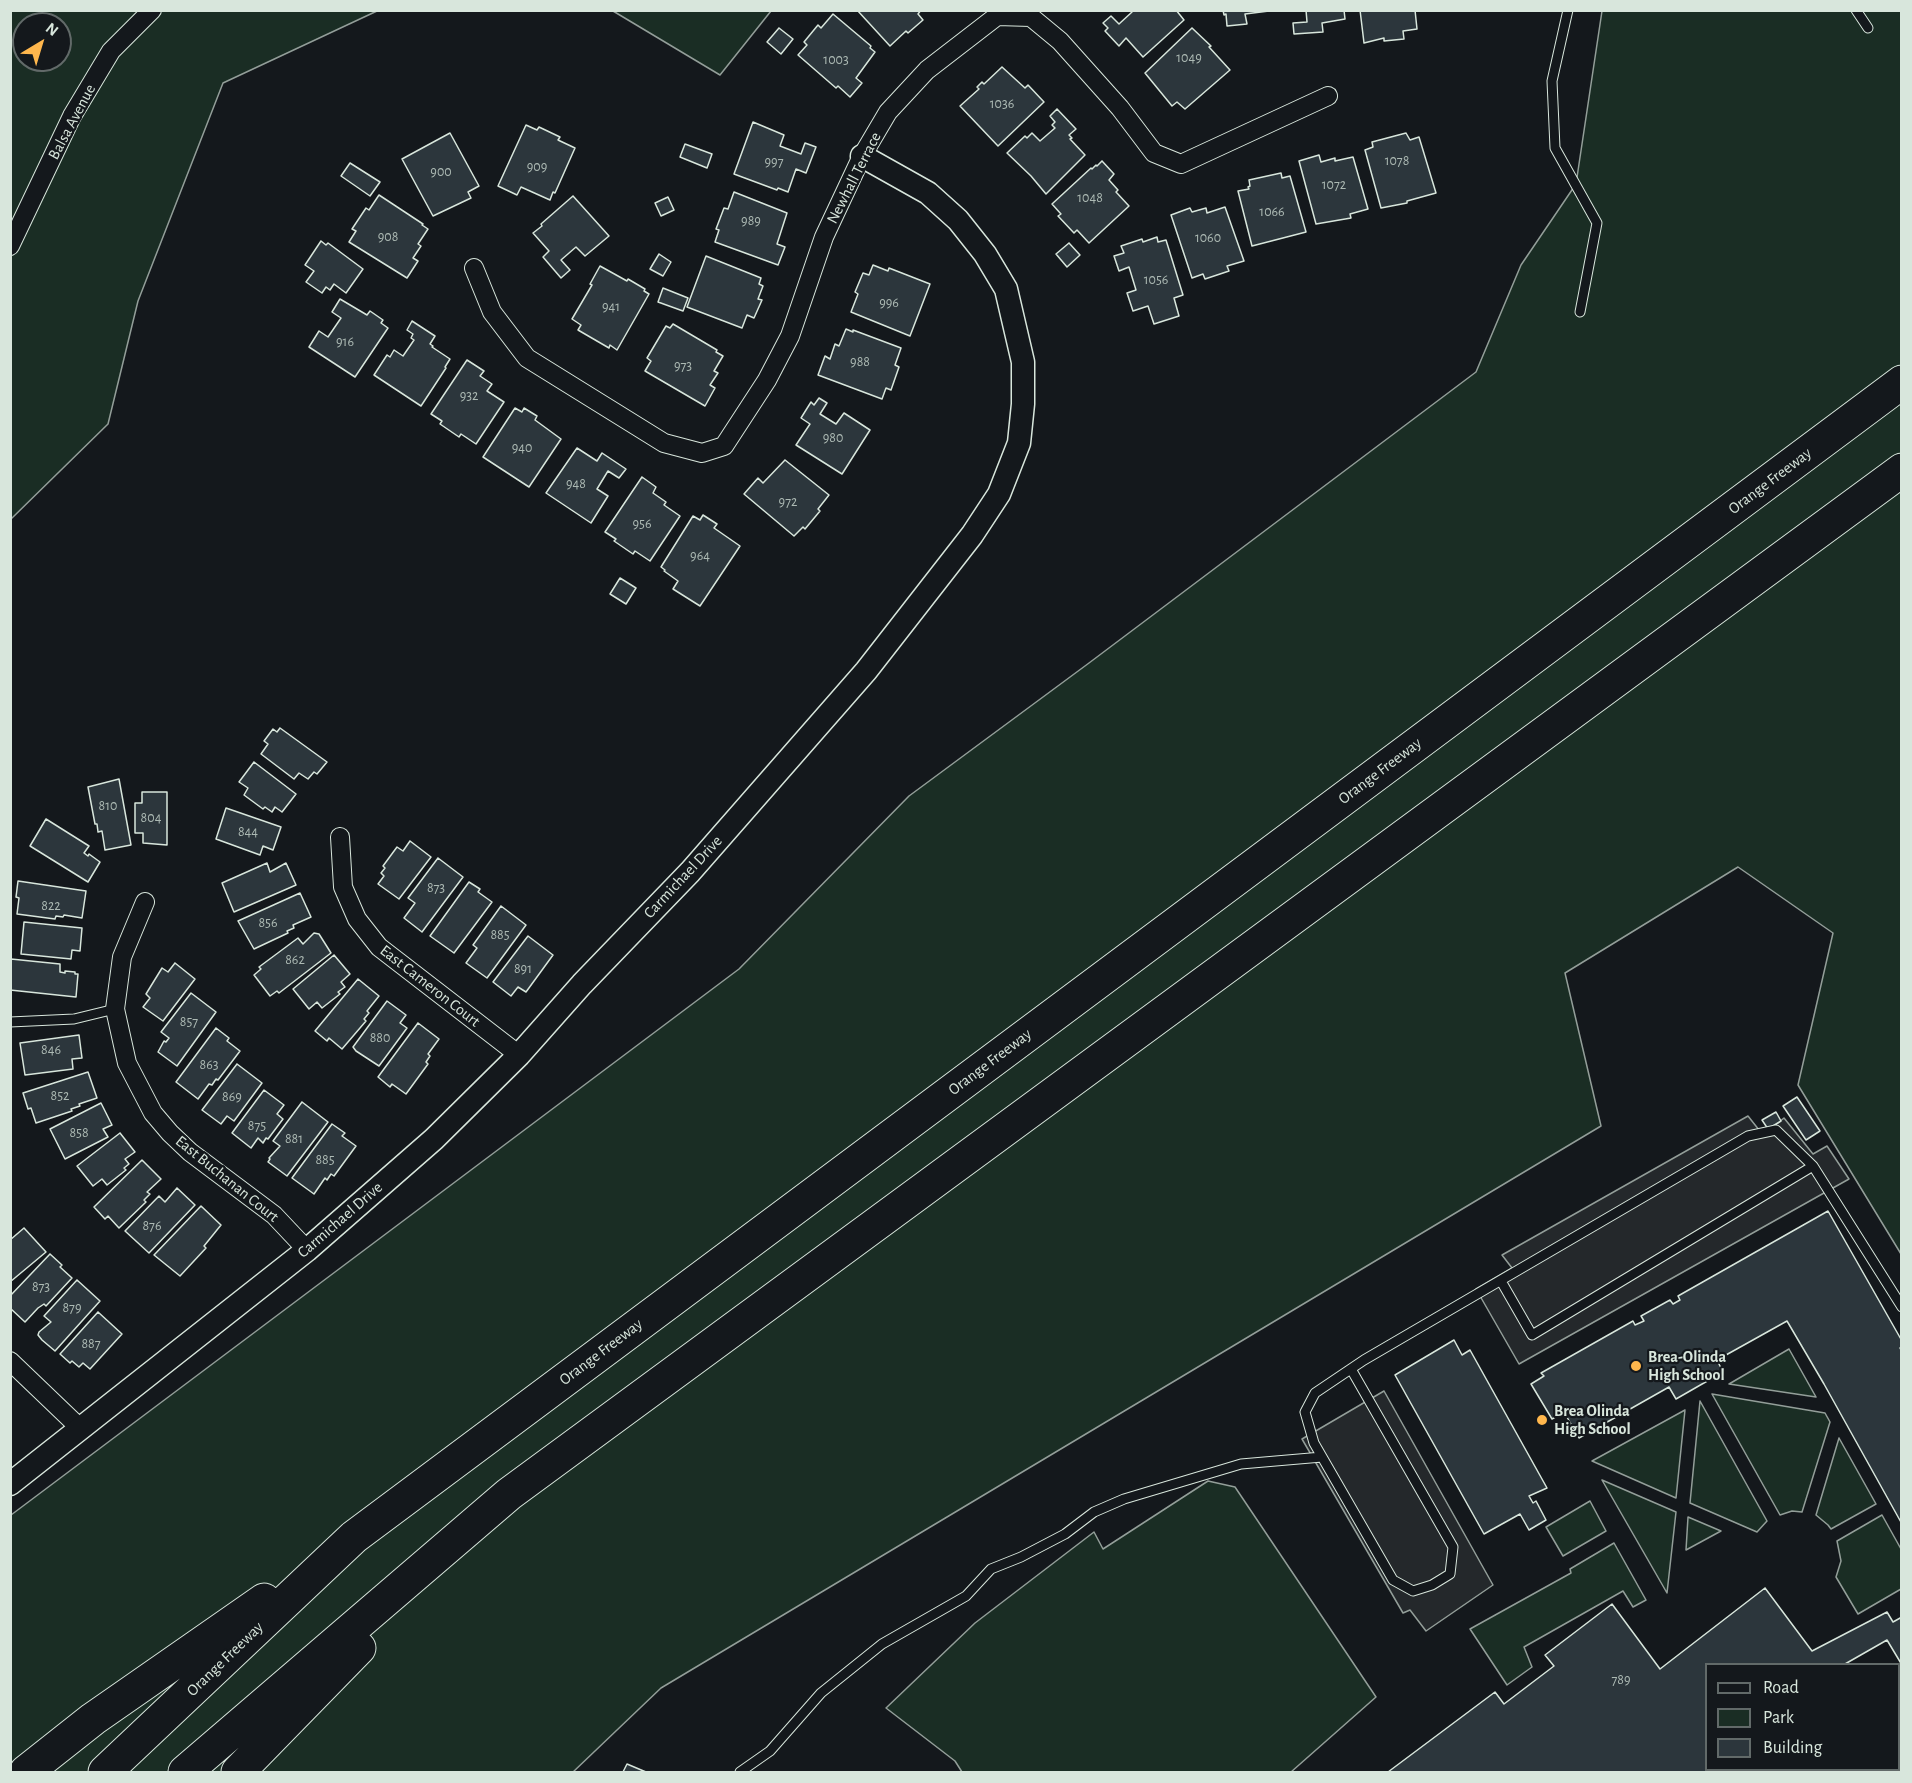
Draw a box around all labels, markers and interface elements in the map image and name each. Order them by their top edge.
north arrow [12,12,72,72]
text: N [43,20,61,39]
house number: 1049 [1176,50,1202,66]
house number: 1003 [823,52,849,68]
street label: Balsa Avenue [44,81,100,163]
house number: 1036 [990,96,1014,112]
street label: Newhall Terrace [823,129,885,227]
house number: 1078 [1385,153,1409,169]
house number: 997 [765,154,783,170]
house number: 909 [527,159,547,175]
house number: 900 [430,164,452,180]
house number: 1072 [1322,177,1346,193]
house number: 1048 [1077,190,1103,206]
house number: 1066 [1259,204,1285,220]
house number: 989 [741,213,761,229]
house number: 908 [378,229,398,245]
house number: 1060 [1195,230,1221,246]
house number: 1056 [1144,272,1168,288]
house number: 996 [879,295,899,311]
house number: 941 [602,299,620,315]
house number: 916 [336,334,354,350]
house number: 988 [850,354,870,370]
house number: 973 [674,358,692,374]
house number: 932 [460,388,478,404]
house number: 980 [823,430,843,446]
house number: 940 [512,440,532,456]
street label: Orange Freeway [1725,443,1815,519]
house number: 948 [566,476,586,492]
house number: 972 [779,494,797,510]
house number: 956 [632,516,652,532]
house number: 964 [690,548,710,564]
street label: Orange Freeway [1335,733,1425,809]
house number: 810 [99,798,117,814]
house number: 804 [141,810,161,826]
house number: 844 [238,824,258,840]
street label: Carmichael Drive [640,832,726,922]
house number: 873 [427,880,445,896]
house number: 822 [41,898,61,914]
house number: 856 [258,915,278,931]
house number: 885 [490,927,510,943]
street label: East Cameron Court [376,941,484,1031]
house number: 862 [285,952,305,968]
house number: 891 [514,961,532,977]
house number: 857 [180,1014,198,1030]
street label: Orange Freeway [945,1024,1035,1100]
house number: 880 [370,1030,390,1046]
house number: 846 [41,1042,61,1058]
house number: 863 [200,1057,218,1073]
house number: 852 [51,1088,69,1104]
house number: 869 [222,1089,242,1105]
house number: 875 [248,1118,266,1134]
house number: 858 [69,1125,89,1141]
street label: East Buchanan Court [171,1131,283,1227]
house number: 881 [285,1131,303,1147]
house number: 885 [315,1152,335,1168]
street label: Carmichael Drive [294,1178,386,1262]
house number: 876 [142,1218,162,1234]
house number: 873 [32,1279,50,1295]
house number: 879 [62,1300,82,1316]
street label: Orange Freeway [556,1314,646,1390]
house number: 887 [81,1336,101,1352]
place label: Brea-Olinda High School [1648,1347,1726,1385]
marker: Brea-Olinda High School [1629,1359,1643,1373]
place label: Brea Olinda High School [1554,1401,1631,1439]
marker: Brea Olinda High School [1535,1413,1549,1427]
street label: Orange Freeway [183,1618,267,1700]
legend [1705,1663,1900,1771]
house number: 789 [1611,1672,1631,1688]
text: Road [1763,1679,1799,1697]
text: Park [1763,1709,1794,1727]
text: Building [1763,1739,1822,1757]

